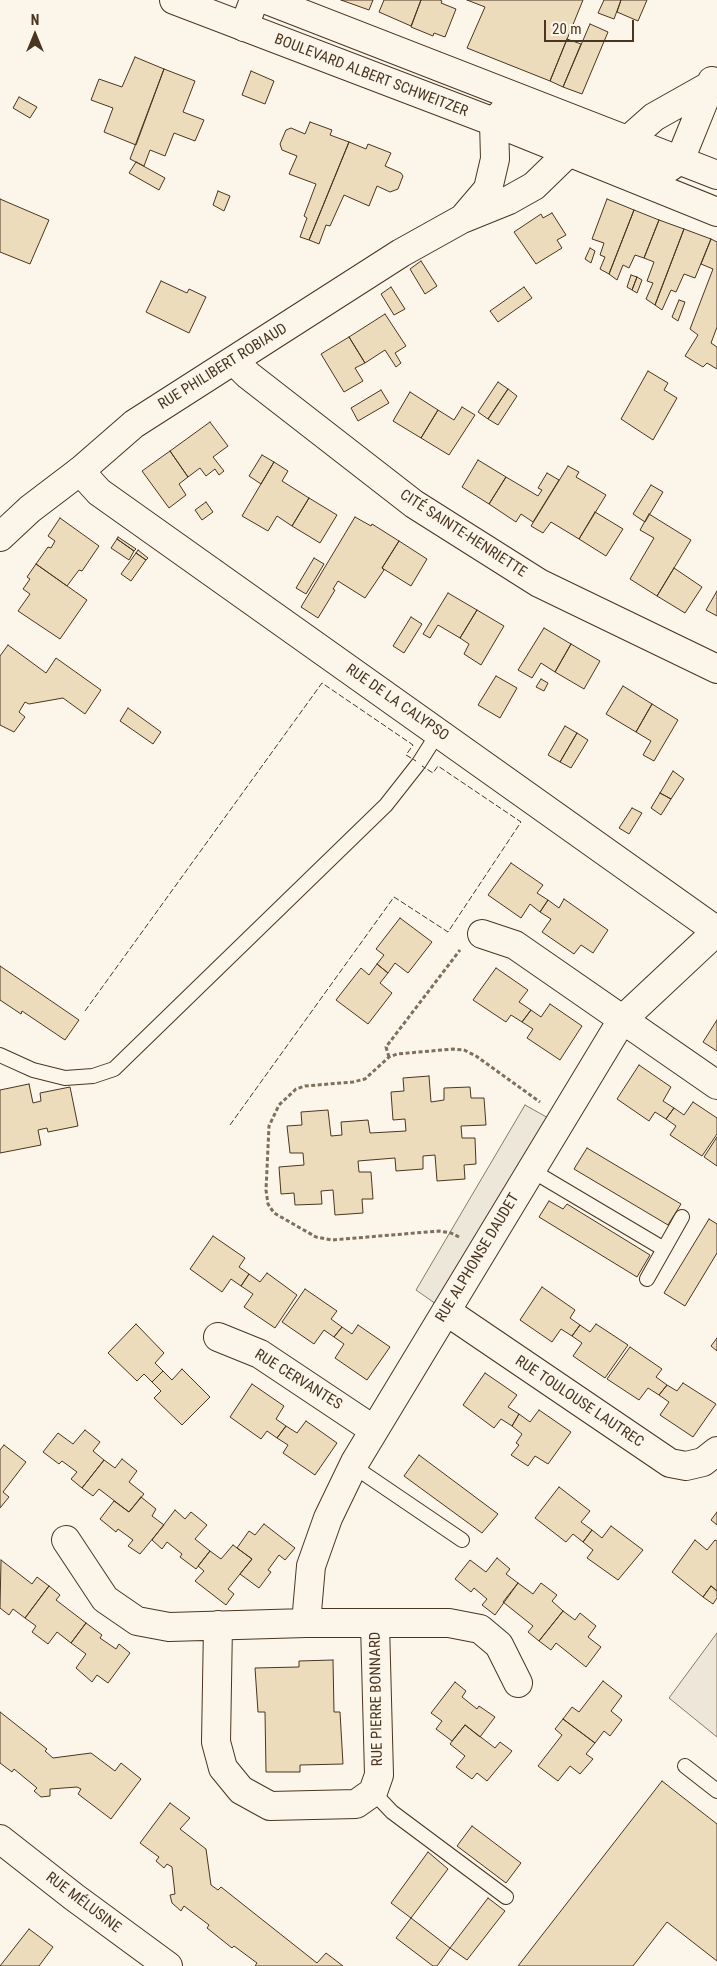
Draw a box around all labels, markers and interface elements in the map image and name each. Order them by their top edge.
north arrow [10,10,60,60]
scale bar [547,10,637,42]
text: N [31,12,39,28]
text: 20 m [552,20,582,38]
street label: BOULEVARD ALBERT SCHWEITZER [272,31,470,121]
street label: RUE PHILIBERT ROBIAUD [155,320,291,414]
street label: CITÉ SAINTE-HENRIETTE [396,486,530,582]
street label: RUE DE LA CALYPSO [342,661,452,745]
street label: RUE ALPHONSE DAUDET [432,1190,524,1326]
street label: RUE CERVANTES [251,1346,345,1414]
street label: RUE TOULOUSE LAUTREC [511,1352,647,1452]
street label: RUE PIERRE BONNARD [367,1631,387,1767]
street label: RUE MÉLUSINE [42,1869,124,1937]

